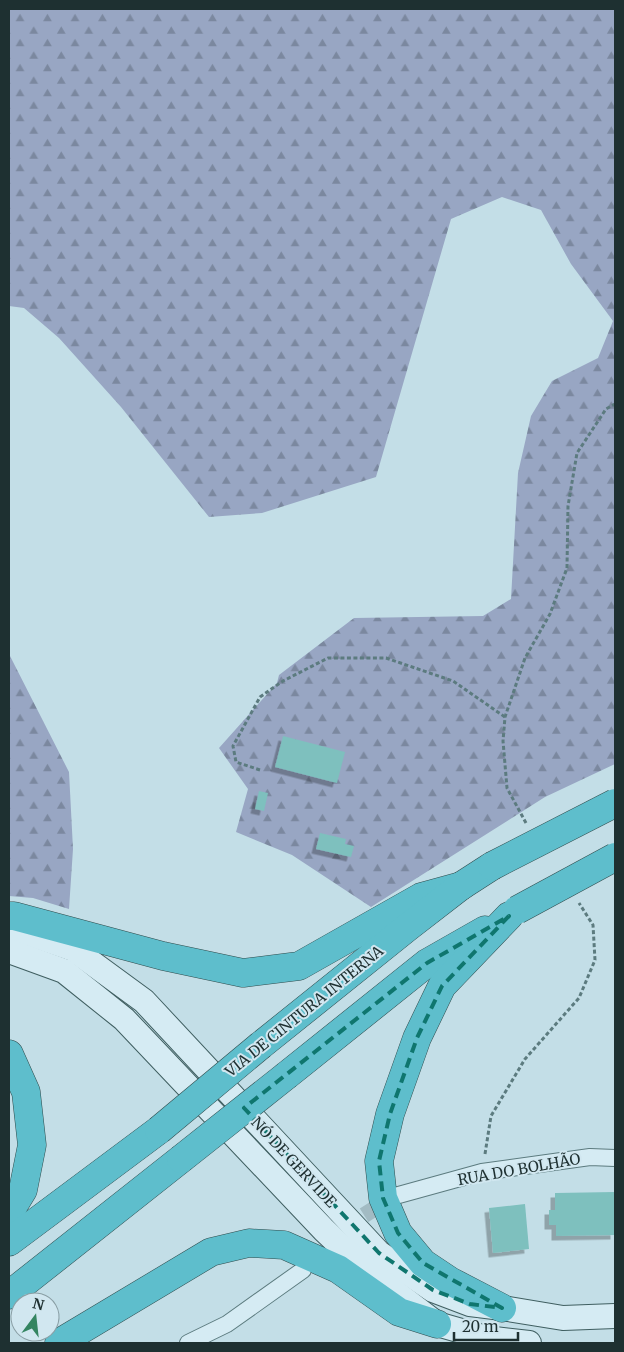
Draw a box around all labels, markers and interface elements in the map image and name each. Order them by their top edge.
street label: VIA DE CINTURA INTERNA [220,941,387,1081]
street label: NÓ DE GERVIDE [247,1112,342,1211]
street label: RUA DO BOLHÃO [456,1149,582,1189]
north arrow [10,1292,60,1342]
text: N [31,1294,46,1315]
scale bar [454,1310,518,1342]
text: 20 m [462,1317,499,1336]

